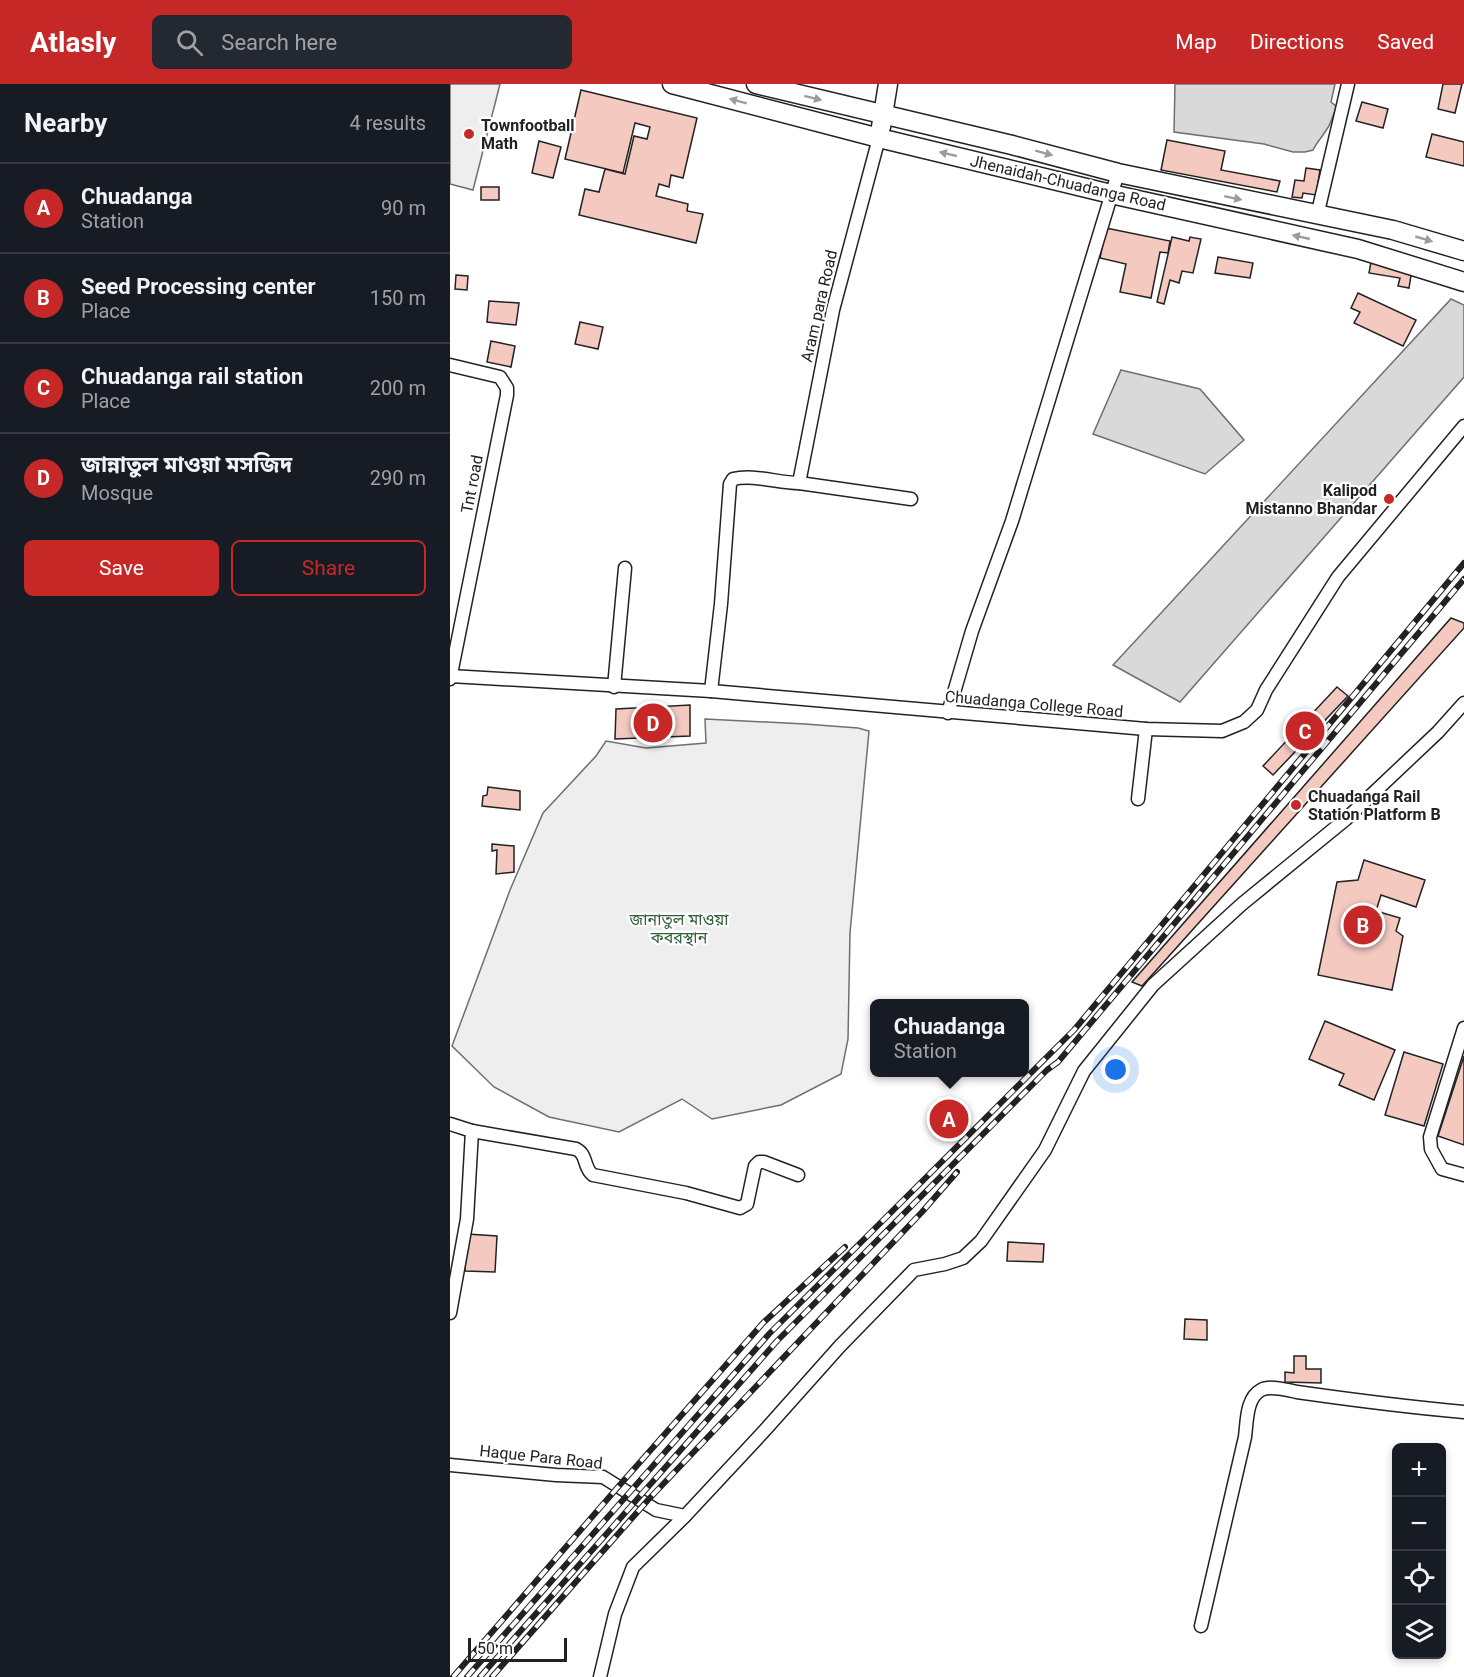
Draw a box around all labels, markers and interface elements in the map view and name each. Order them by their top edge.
search box [152,15,572,69]
text: Atlasly [30,26,116,59]
icon: search [173,26,206,59]
text: Search here [221,30,337,55]
text: Map [1175,30,1217,54]
text: Directions [1250,30,1344,54]
text: Saved [1377,30,1434,54]
one-way arrow [804,94,822,104]
one-way arrow [729,96,747,106]
text: Nearby [24,108,107,138]
text: 4 results [350,111,426,135]
place label: Townfootball Math [481,116,575,153]
marker: Townfootball Math [462,127,476,141]
one-way arrow [939,149,957,159]
one-way arrow [1035,149,1053,158]
street label: Jhenaidah-Chuadanga Road [968,151,1168,215]
text: Chuadanga [81,184,193,209]
one-way arrow [1224,194,1243,203]
text: A [37,196,50,220]
text: 90 m [381,196,426,220]
text: Station [81,209,144,233]
one-way arrow [1291,232,1310,241]
one-way arrow [1415,235,1433,244]
street label: Aram para Road [797,248,841,364]
text: Seed Processing center [81,274,316,299]
text: B [37,286,50,310]
text: 150 m [370,286,426,310]
text: Place [81,299,130,323]
text: Chuadanga rail station [81,364,303,389]
text: C [37,376,50,400]
text: 200 m [370,376,426,400]
text: Place [81,389,130,413]
text: জান্নাতুল মাওয়া মসজিদ [81,452,292,477]
street label: Tnt road [457,453,487,515]
text: D [37,466,50,490]
text: 290 m [370,466,426,490]
text: Mosque [81,481,153,505]
place label: Kalipod Mistanno Bhandar [1245,481,1377,518]
marker: Kalipod Mistanno Bhandar [1382,492,1396,506]
button: Save [24,540,219,596]
button: Share [231,540,426,596]
street label: Chuadanga College Road [944,687,1124,721]
pin: D [634,700,672,746]
pin: C [1286,708,1324,754]
place label: Chuadanga Rail Station Platform B [1308,787,1441,824]
marker: Chuadanga Rail Station Platform B [1289,798,1303,812]
pin: B [1344,902,1382,948]
park label: জানাতুল মাওয়া কবরস্থান [628,910,729,947]
popup [870,999,1029,1077]
text: Chuadanga [894,1014,1005,1039]
text: Station [894,1039,957,1063]
your location [1101,1055,1130,1084]
pin: A [930,1096,968,1142]
street label: Haque Para Road [479,1441,603,1473]
map controls [1392,1443,1446,1659]
button: + [1392,1443,1446,1497]
button: − [1392,1497,1446,1551]
button: locate [1392,1551,1446,1605]
button: layers [1392,1605,1446,1659]
scale bar [468,1635,567,1662]
text: 50 m [477,1639,513,1658]

